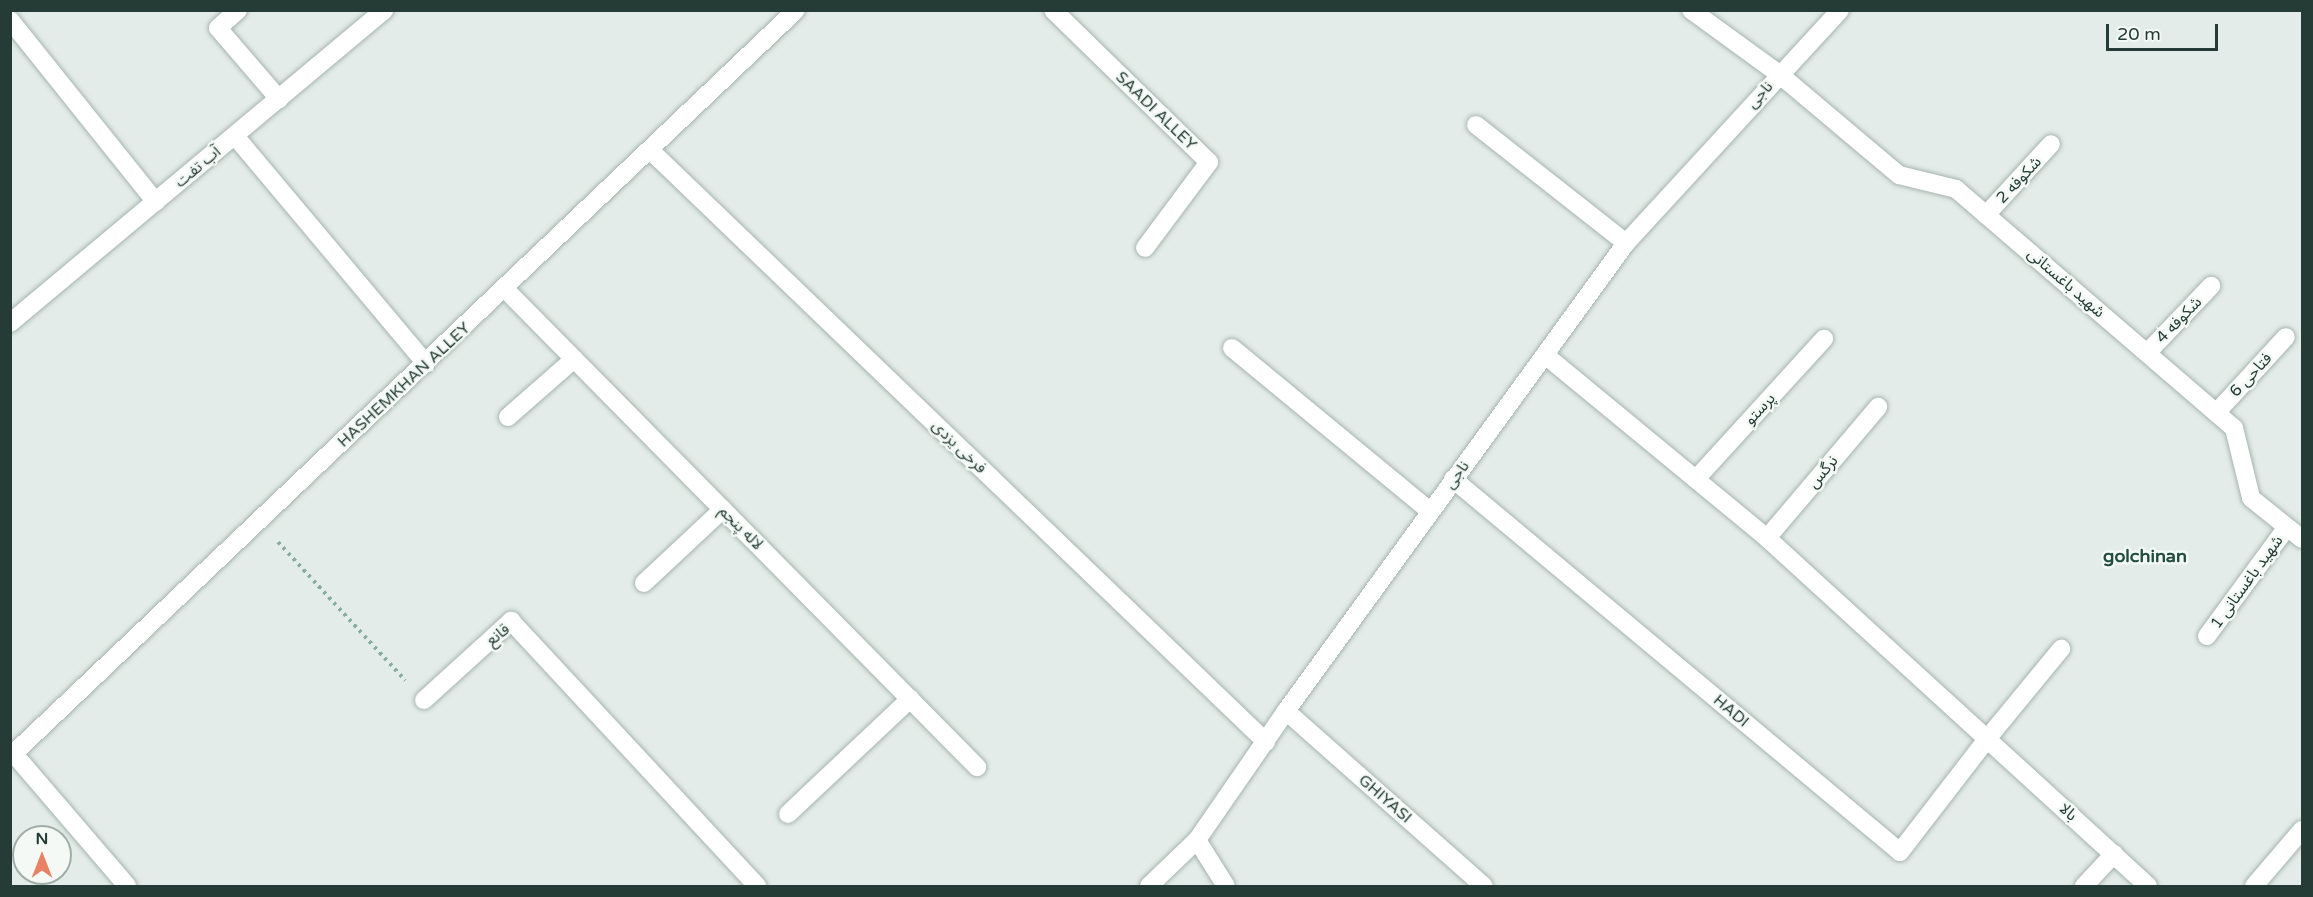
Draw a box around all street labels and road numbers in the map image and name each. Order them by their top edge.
street label: SAADI ALLEY [1112,68,1200,154]
street label: ناجی [1743,77,1777,113]
street label: آب تفت [171,142,225,192]
street label: شکوفه 2 [1992,152,2046,208]
street label: شهید باغستانی [2023,244,2109,322]
street label: شکوفه 4 [2152,293,2206,347]
street label: HASHEMKHAN ALLEY [334,319,474,451]
street label: فتاحی 6 [2226,349,2276,401]
street label: پرستو [1740,389,1780,429]
street label: فرخی یزدی [928,416,990,478]
street label: نرگس [1804,452,1842,492]
street label: ناجی [1440,457,1474,493]
street label: لاله پنجم [715,502,767,554]
street label: شهید باغستانی 1 [2207,532,2287,632]
street label: قانع [482,620,514,650]
street label: HADI [1709,691,1753,731]
street label: GHIYASI [1354,771,1416,827]
street label: بالا [2055,799,2081,825]

